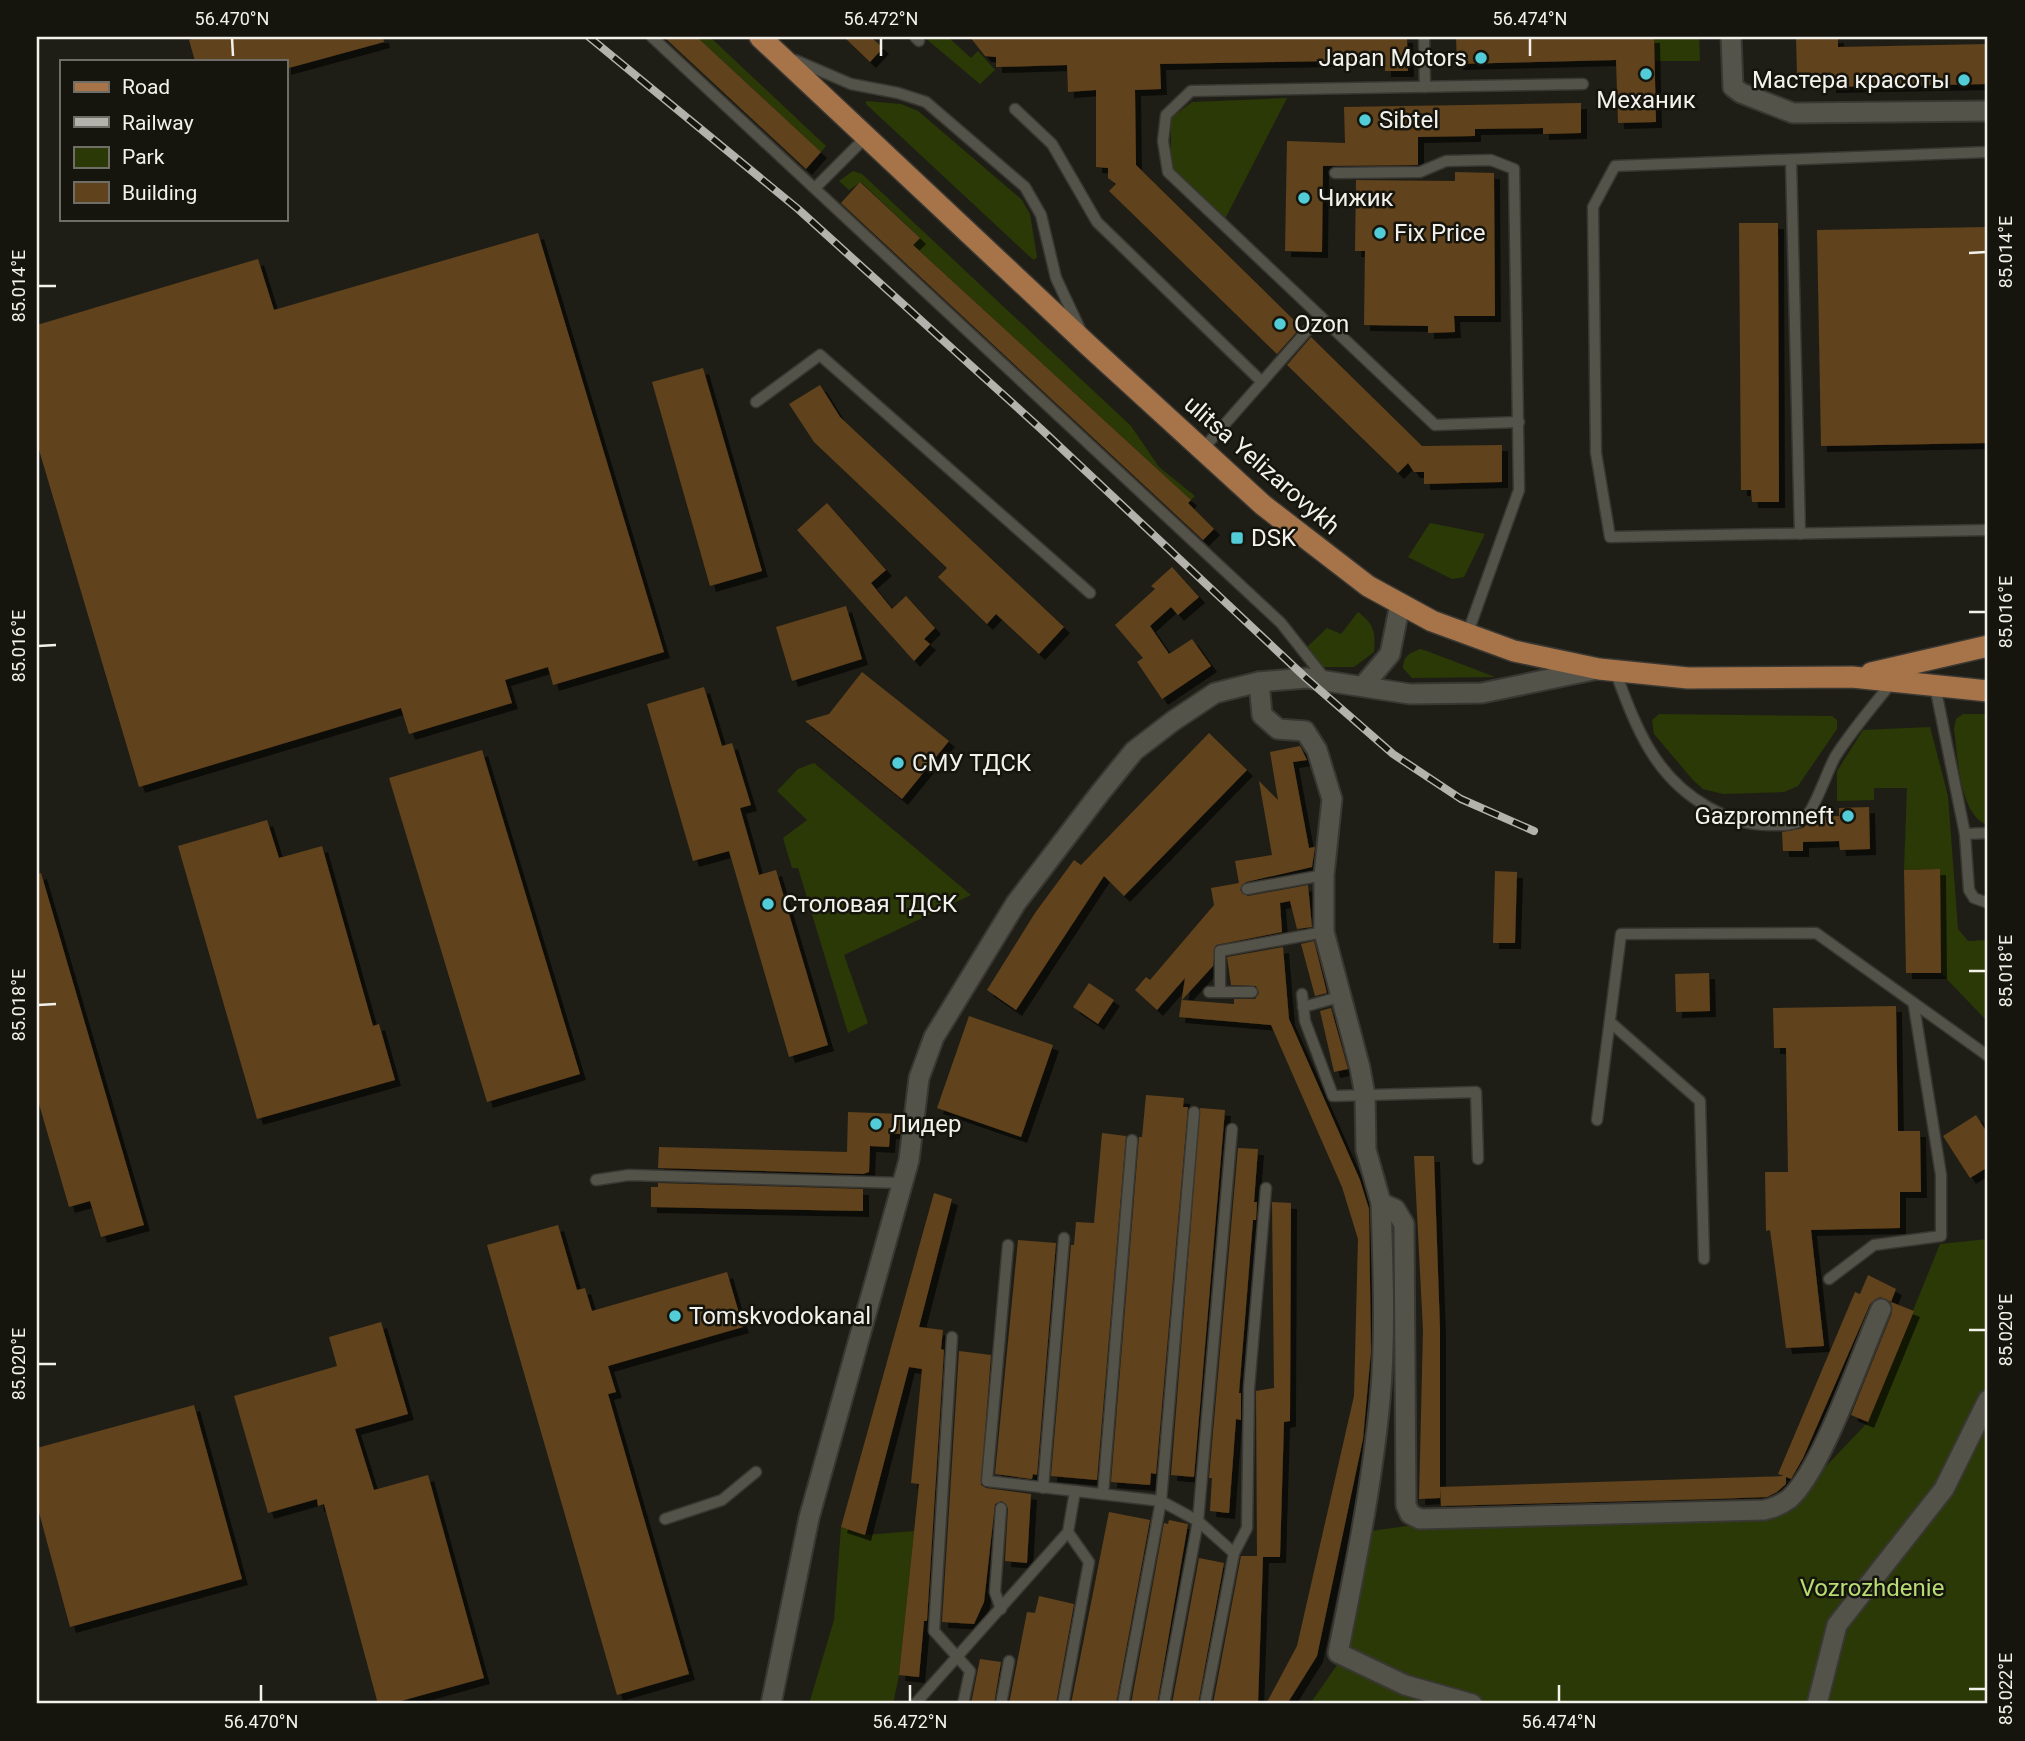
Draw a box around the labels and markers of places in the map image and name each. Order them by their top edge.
place label: Japan Motors [1319,44,1467,72]
marker: Japan Motors [1473,50,1489,66]
marker: Механик [1638,66,1654,82]
place label: Мастера красоты [1752,66,1950,94]
marker: Мастера красоты [1956,72,1972,88]
place label: Механик [1596,86,1696,114]
place label: Sibtel [1379,106,1439,134]
marker: Sibtel [1357,112,1373,128]
place label: Чижик [1318,184,1394,212]
marker: Чижик [1296,190,1312,206]
place label: Fix Price [1394,219,1485,247]
marker: Fix Price [1372,225,1388,241]
place label: Ozon [1294,310,1349,338]
marker: Ozon [1272,316,1288,332]
place label: DSK [1251,524,1297,552]
marker: DSK [1229,530,1245,546]
place label: СМУ ТДСК [912,749,1032,777]
marker: СМУ ТДСК [890,755,906,771]
place label: Gazpromneft [1694,802,1834,830]
marker: Gazpromneft [1840,808,1856,824]
place label: Столовая ТДСК [782,890,958,918]
marker: Столовая ТДСК [760,896,776,912]
place label: Лидер [890,1110,962,1138]
marker: Лидер [868,1116,884,1132]
place label: Tomskvodokanal [689,1302,871,1330]
marker: Tomskvodokanal [667,1308,683,1324]

